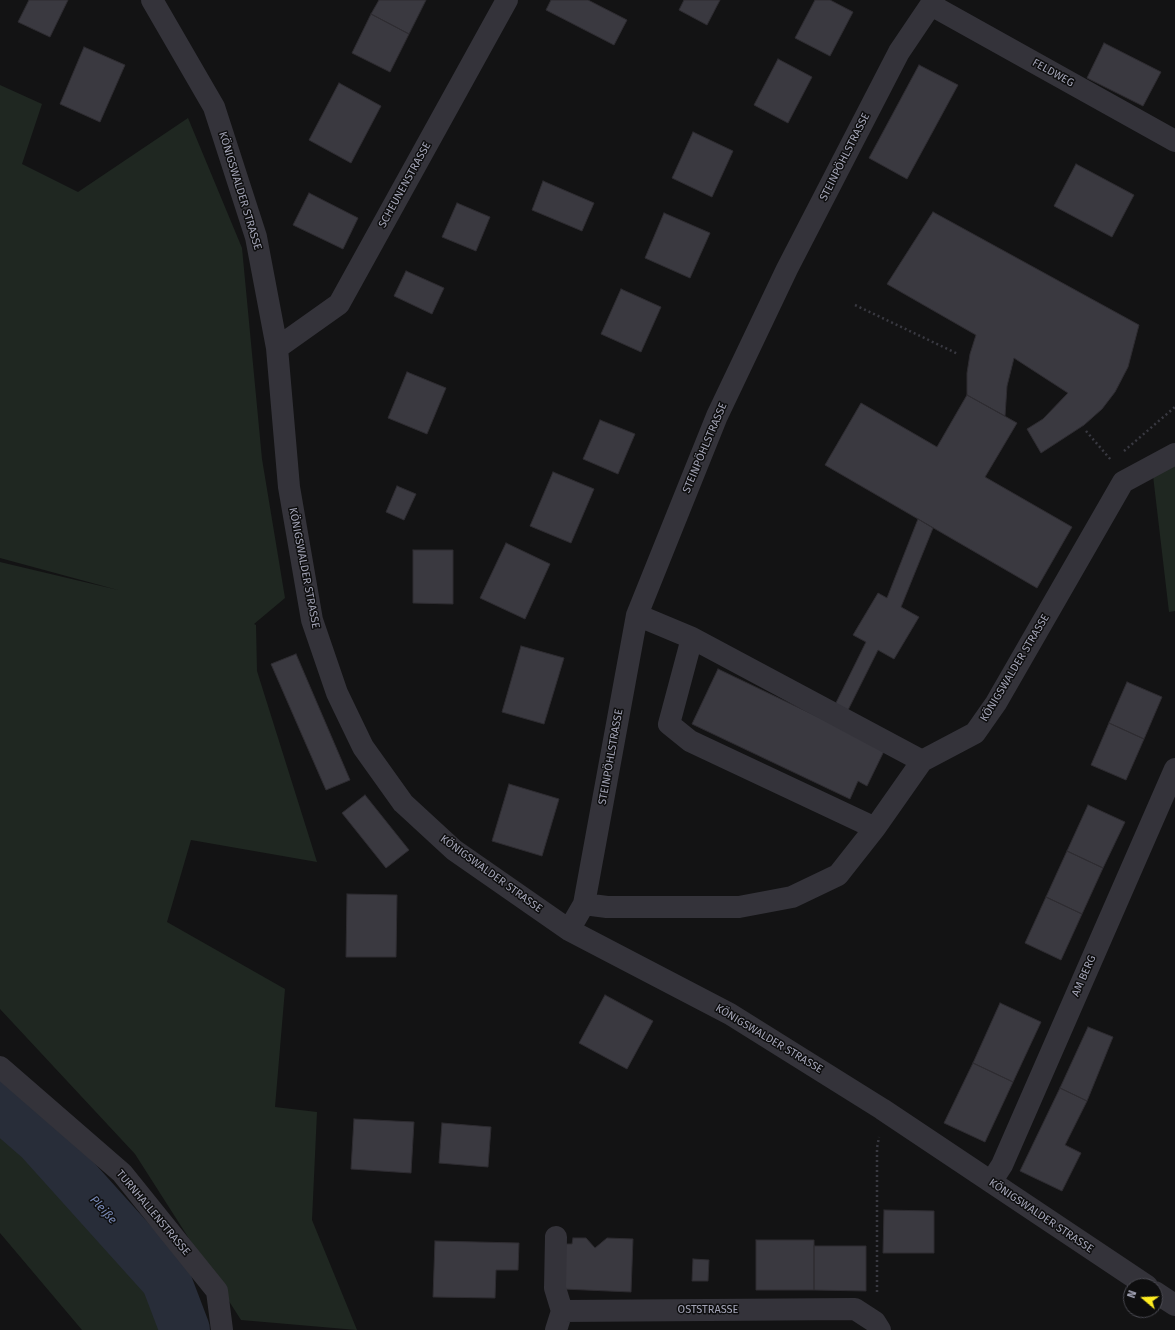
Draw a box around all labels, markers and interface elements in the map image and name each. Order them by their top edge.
street label: FELDWEG [1030,56,1076,90]
street label: STEINPÖHLSTRASSE [817,111,873,203]
street label: KÖNIGSWALDER STRASSE [216,130,264,252]
street label: SCHEUNENSTRASSE [376,140,434,230]
street label: STEINPÖHLSTRASSE [680,401,730,495]
street label: KÖNIGSWALDER STRASSE [286,506,322,630]
street label: KÖNIGSWALDER STRASSE [978,612,1052,724]
street label: STEINPÖHLSTRASSE [596,708,626,806]
street label: KÖNIGSWALDER STRASSE [437,832,545,916]
street label: AM BERG [1069,953,1099,999]
street label: KÖNIGSWALDER STRASSE [713,1002,825,1076]
street label: TURNHALLENSTRASSE [113,1168,193,1258]
street label: KÖNIGSWALDER STRASSE [986,1176,1096,1256]
water label: Pleiße [87,1193,119,1227]
north arrow [1123,1278,1163,1318]
text: N [1125,1289,1139,1300]
street label: OSTSTRASSE [678,1303,738,1317]

